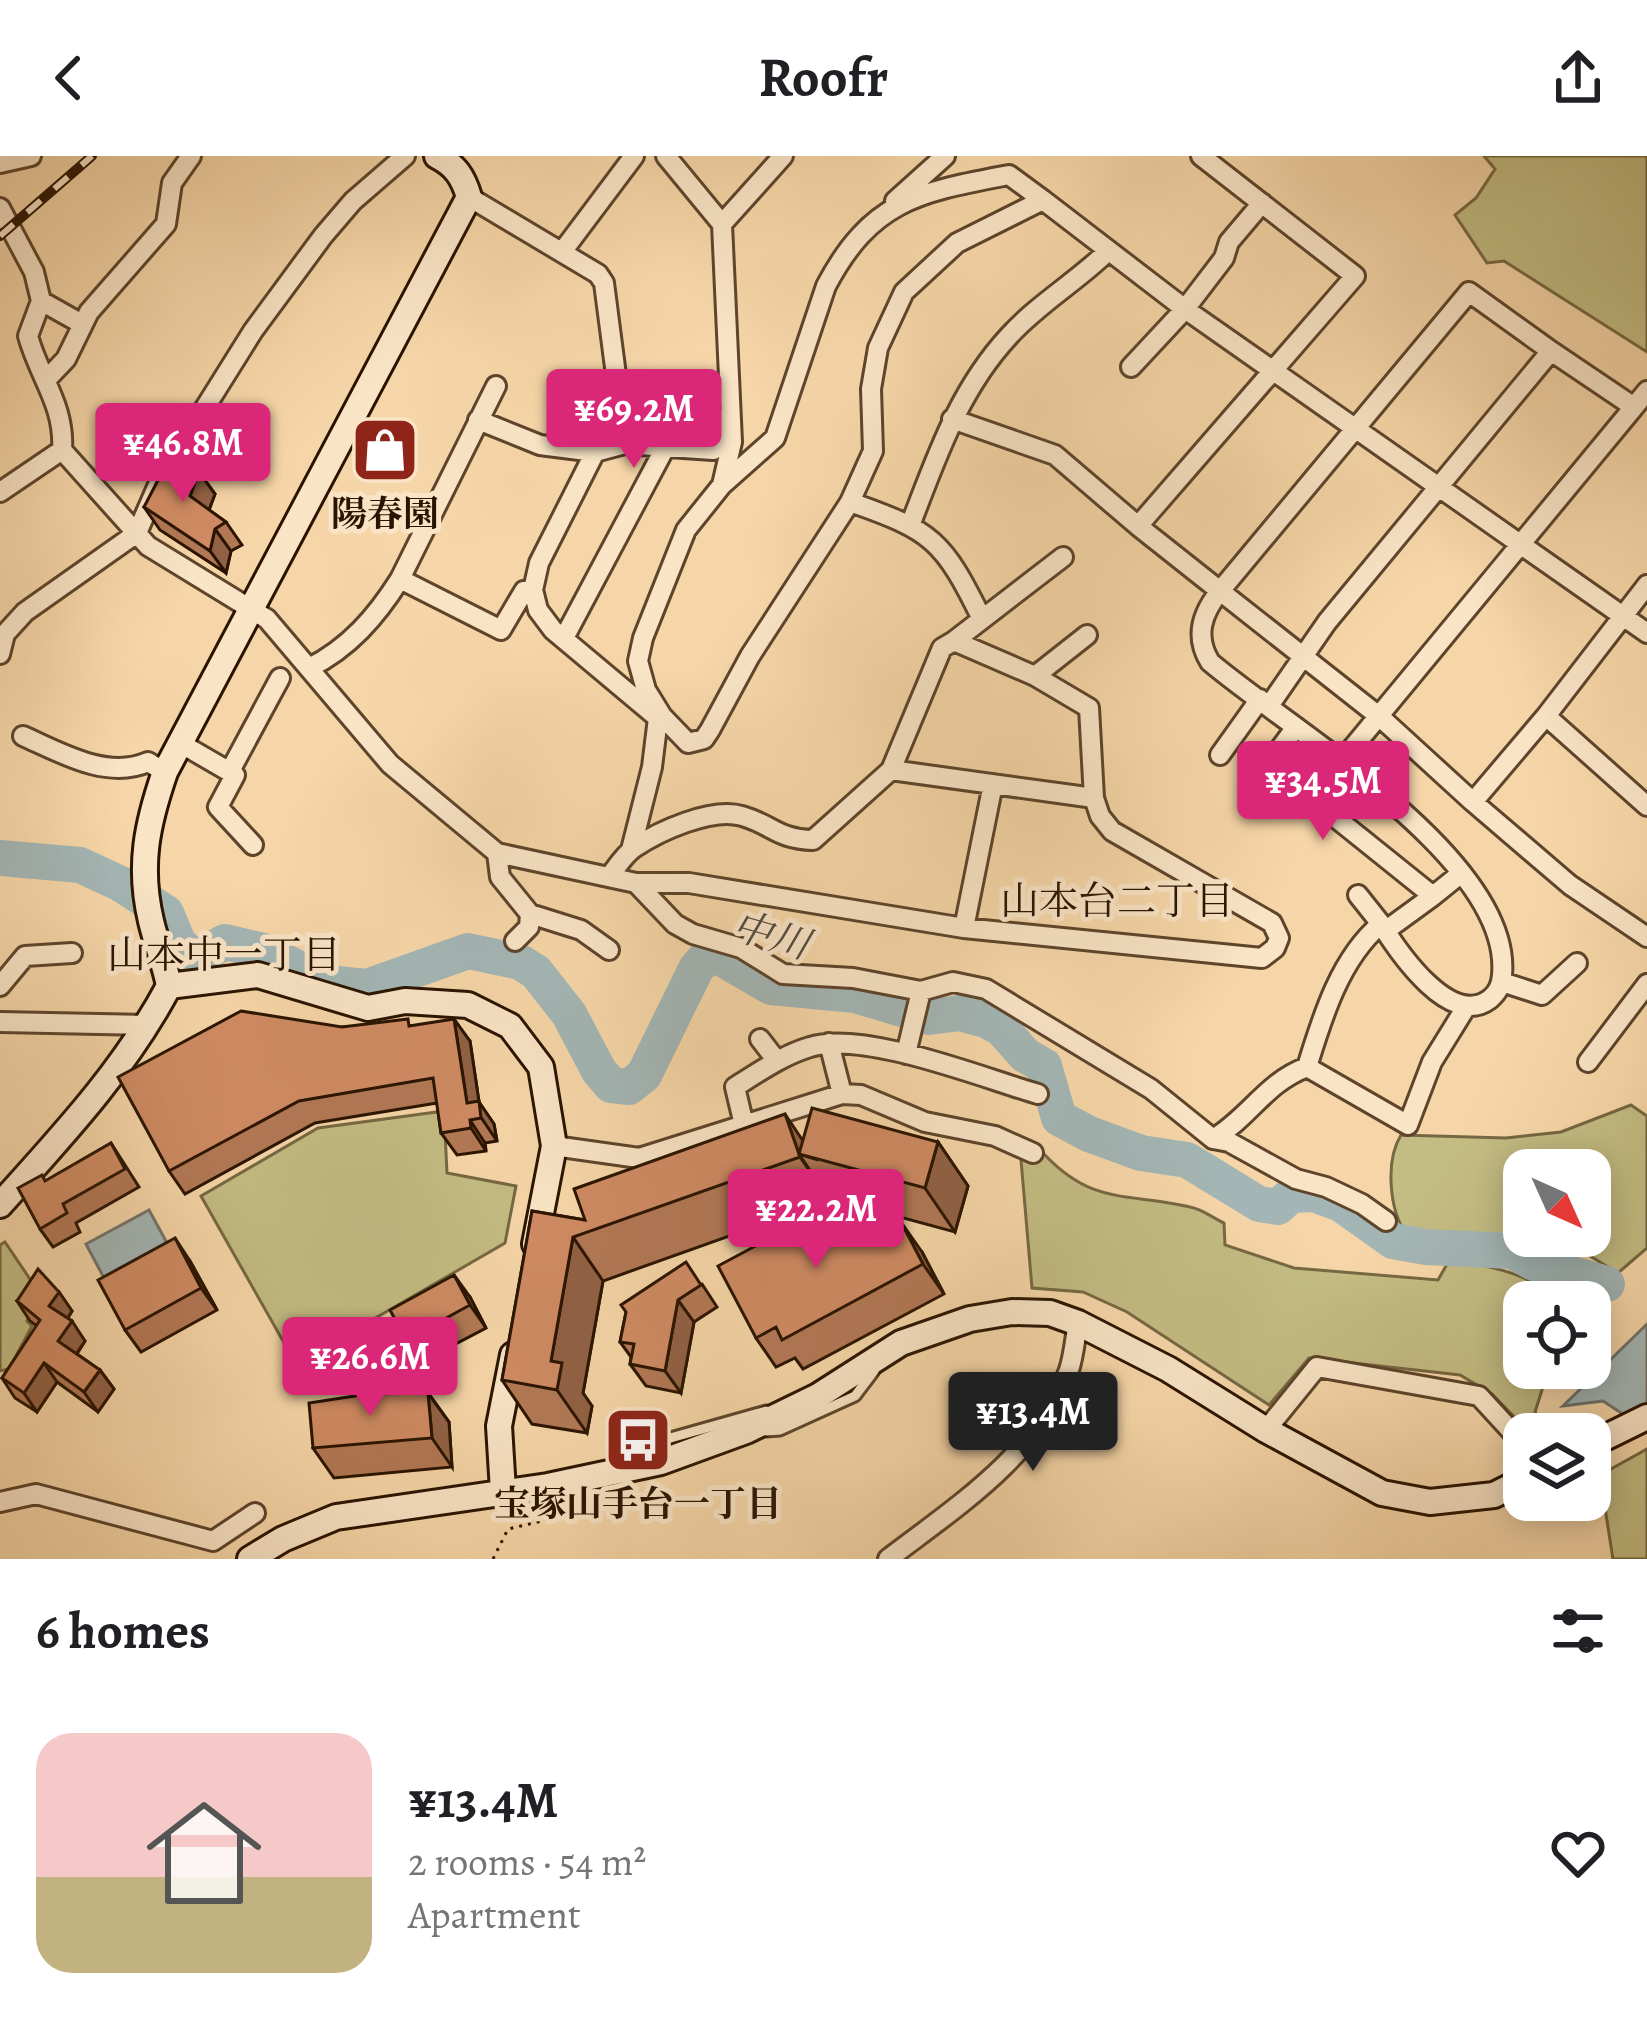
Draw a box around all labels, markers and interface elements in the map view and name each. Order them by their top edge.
text: Roofr [759,41,888,115]
icon: back [36,45,102,111]
icon: share [1545,45,1611,111]
pin: ¥69.2M [536,369,732,471]
text: ¥69.2M [573,381,695,434]
pin: ¥46.8M [85,403,281,505]
text: ¥46.8M [122,415,244,468]
shop icon: 陽春園 [350,415,420,485]
place label: 陽春園 [331,489,439,538]
pin: ¥34.5M [1225,741,1421,843]
text: ¥34.5M [1264,753,1382,806]
district label: 山本台二丁目 [1000,874,1234,927]
water label: 中川 [726,899,820,972]
district label: 山本中一丁目 [107,928,341,981]
north arrow [1503,1149,1611,1257]
map controls [1503,1149,1611,1521]
pin: ¥22.2M [718,1169,914,1271]
text: ¥22.2M [755,1181,877,1234]
button: locate [1503,1281,1611,1389]
pin: ¥26.6M [272,1317,468,1419]
text: ¥26.6M [309,1329,431,1382]
pin: ¥13.4M [935,1372,1131,1474]
text: ¥13.4M [976,1384,1090,1437]
bus stop icon: 宝塚山手台一丁目 [603,1405,673,1475]
button: layers [1503,1413,1611,1521]
place label: 宝塚山手台一丁目 [494,1479,782,1528]
text: 6 homes [36,1596,210,1666]
icon: filters [1545,1598,1611,1664]
text: ¥13.4M [408,1765,558,1835]
icon: home [132,1781,276,1925]
icon: heart [1545,1820,1611,1886]
text: 2 rooms · 54 m² [408,1835,646,1888]
text: Apartment [408,1888,581,1941]

